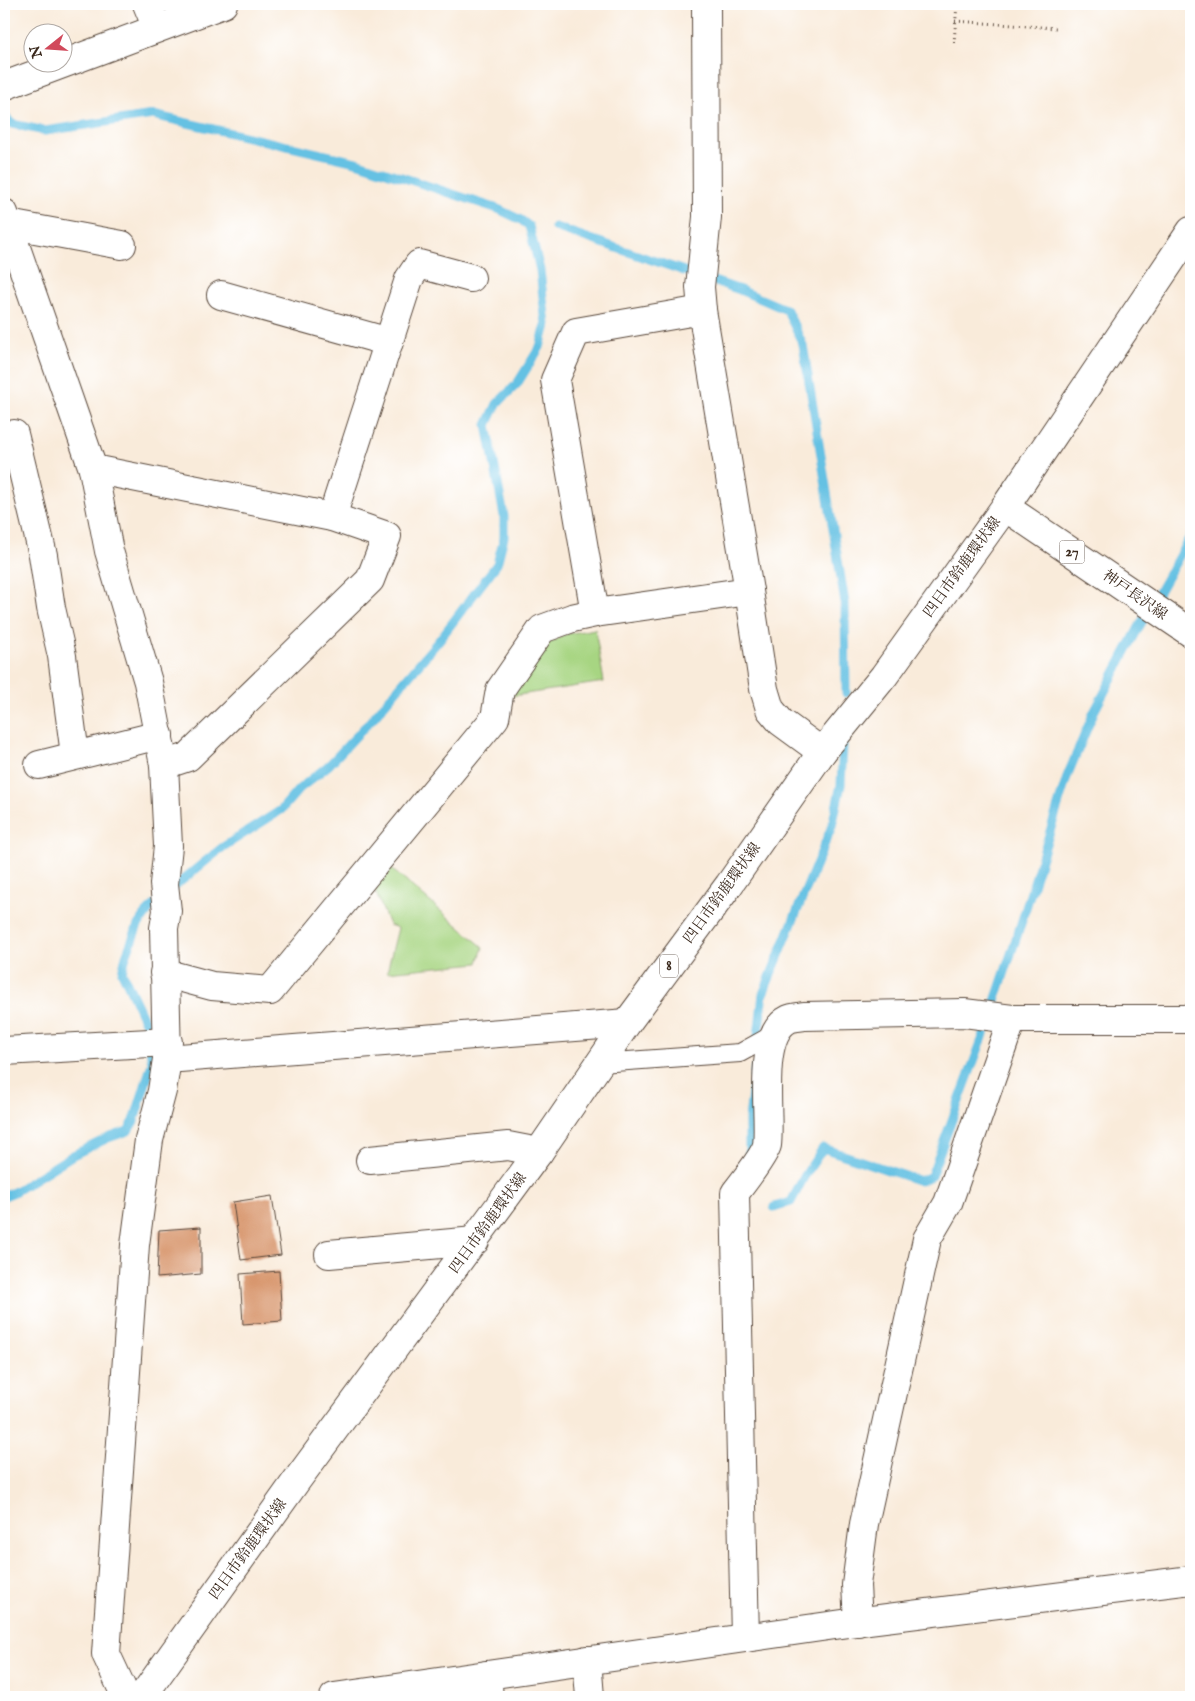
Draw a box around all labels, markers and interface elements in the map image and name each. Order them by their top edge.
north arrow [22,22,72,72]
text: N [26,43,47,61]
street label: 四日市鈴鹿環状線 [919,513,1005,621]
road number: 27 [1060,540,1084,564]
street label: 神戸長沢線 [1099,566,1171,624]
street label: 四日市鈴鹿環状線 [679,839,765,947]
road number: 8 [660,954,678,978]
street label: 四日市鈴鹿環状線 [445,1169,531,1277]
street label: 四日市鈴鹿環状線 [205,1495,291,1603]

